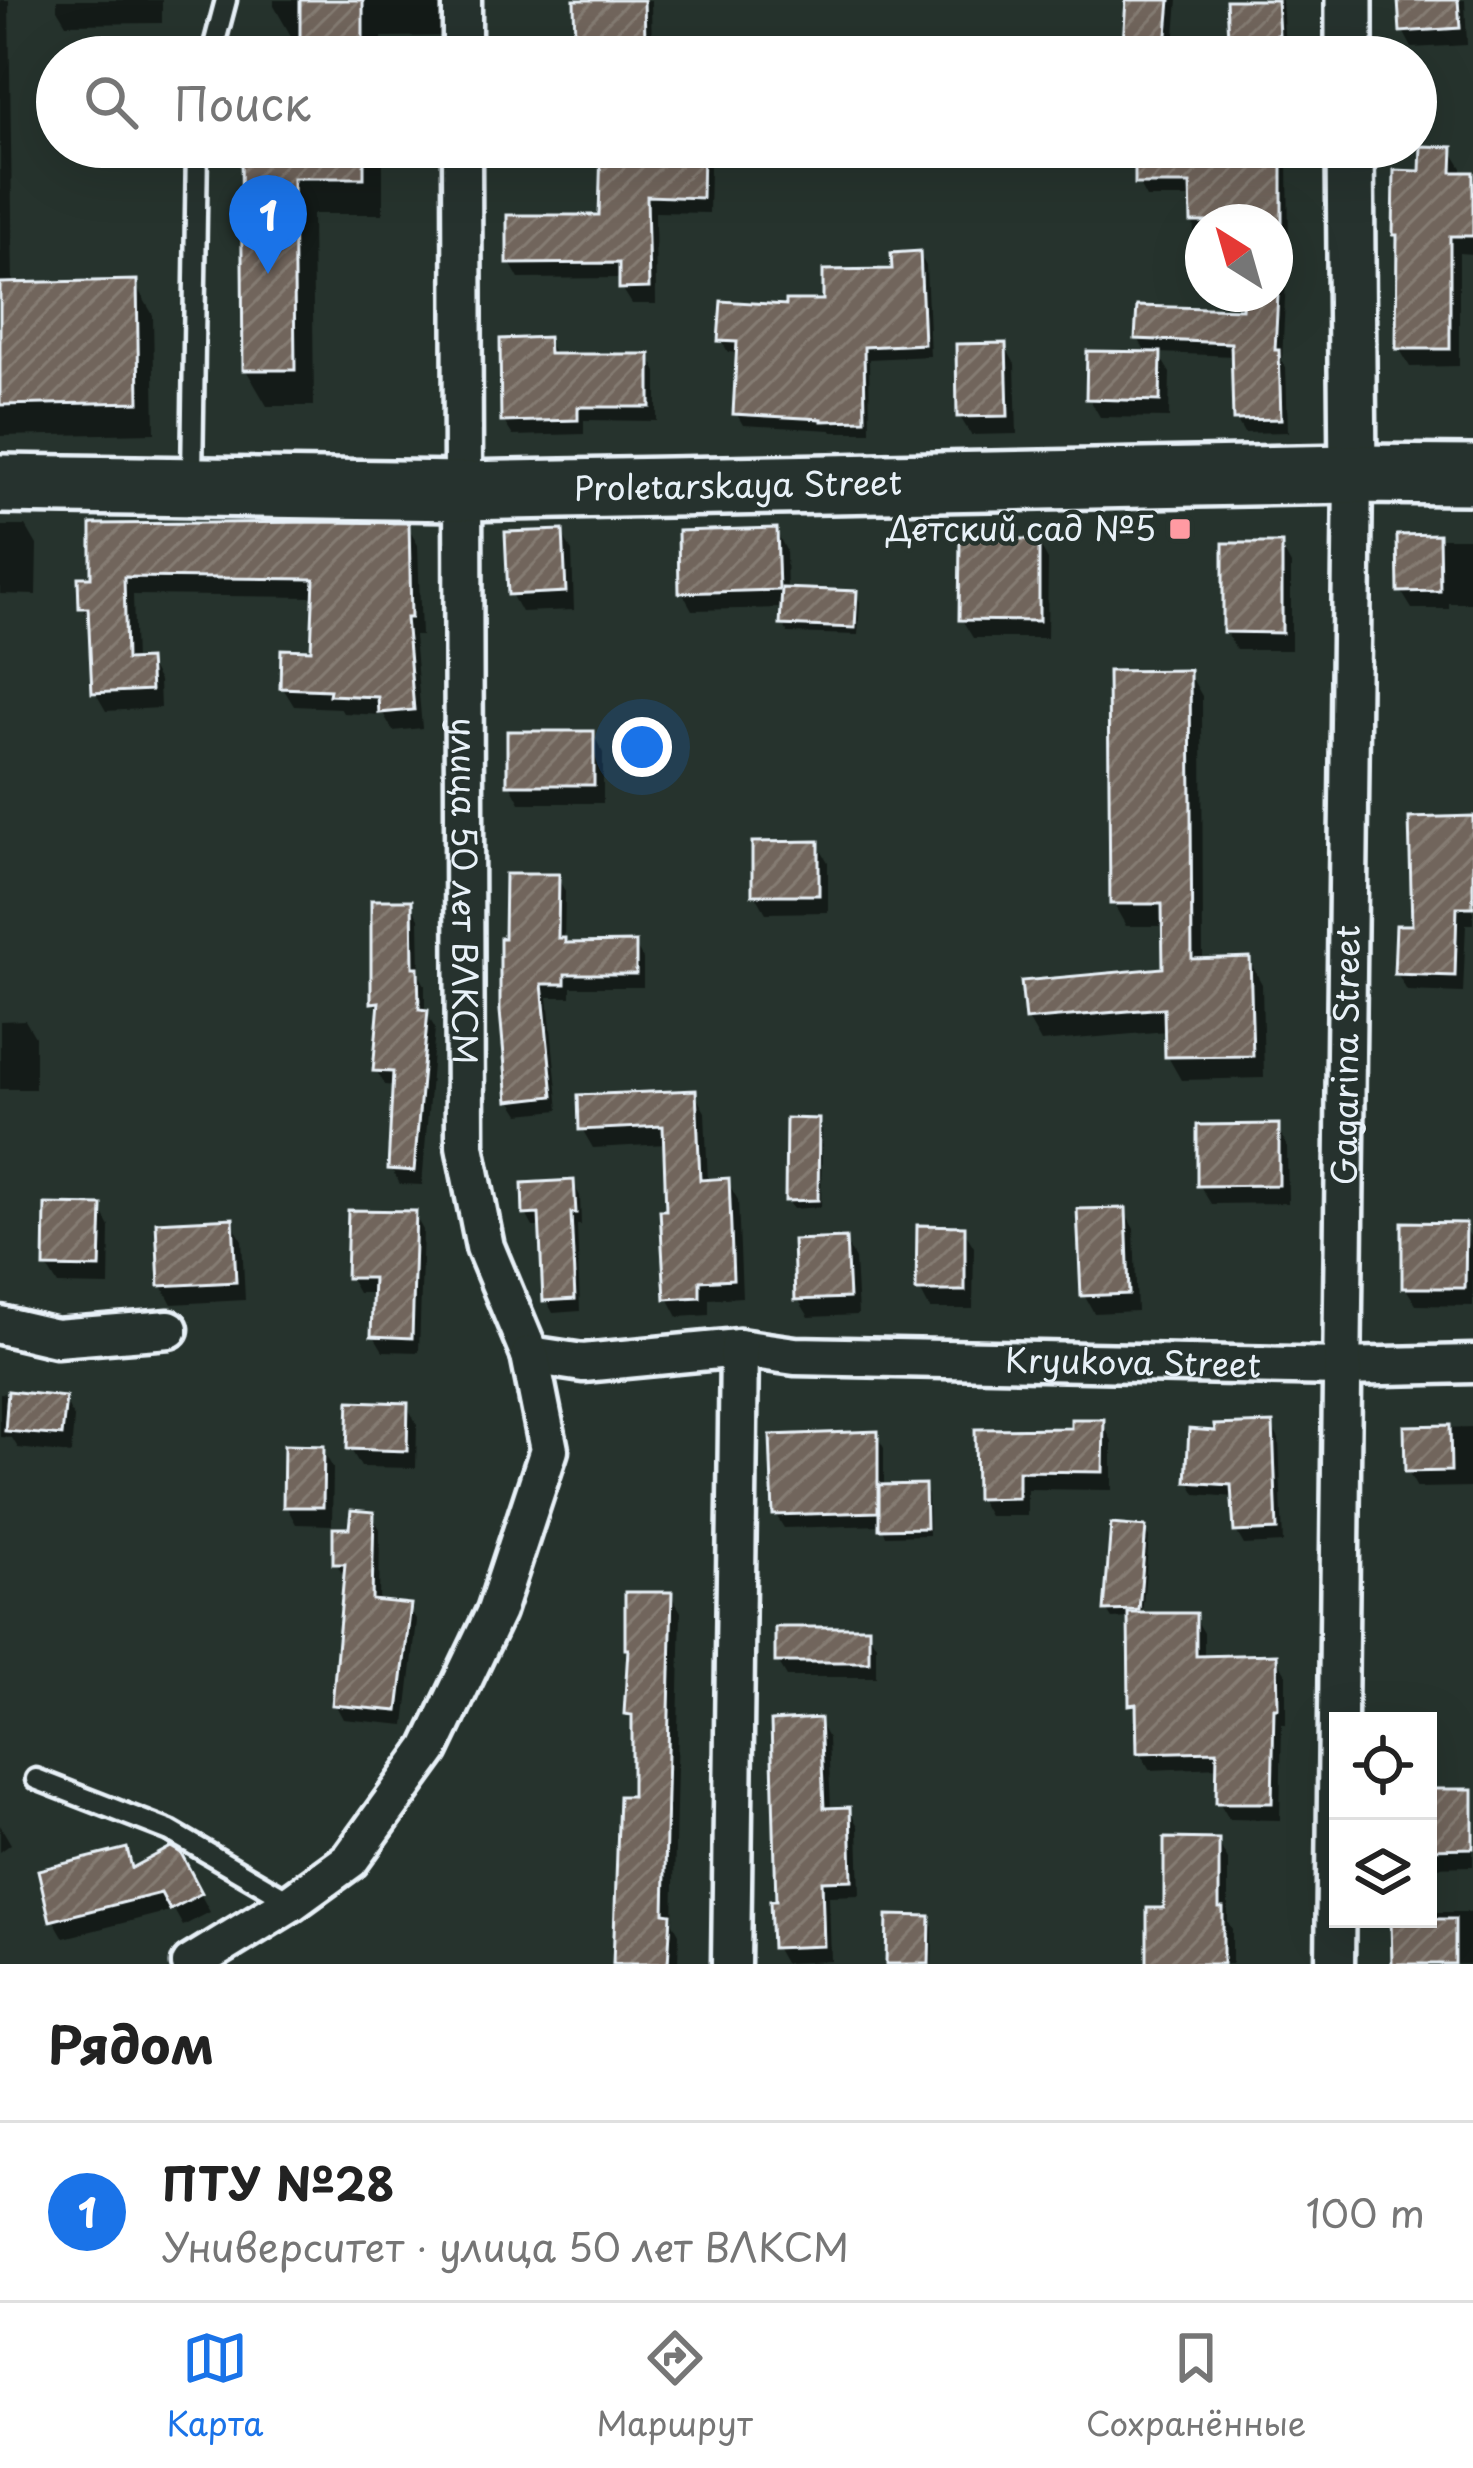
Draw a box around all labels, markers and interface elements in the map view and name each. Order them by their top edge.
search box [36,36,1437,168]
text: Поиск [174,68,311,136]
icon: search [78,69,144,135]
pin: 1 [229,175,307,274]
north arrow [1185,204,1293,312]
street label: Proletarskaya Street [573,456,903,512]
place label: Детский сад №5 [885,502,1156,552]
marker: Детский сад №5 [1167,516,1193,542]
street label: улица 50 лет ВЛКСМ [441,717,492,1065]
your location [612,717,672,777]
street label: Gagarina Street [1317,925,1371,1186]
street label: Kryukova Street [1005,1333,1262,1388]
map controls [1329,1712,1437,1928]
button: locate [1329,1712,1437,1820]
button: layers [1329,1820,1437,1928]
text: Рядом [48,2004,214,2081]
text: ПТУ №28 [162,2148,395,2216]
text: 1 [78,2182,96,2241]
text: 100 m [1306,2182,1425,2241]
text: Университет · улица 50 лет ВЛКСМ [162,2216,849,2275]
tab: Карта [167,2325,263,2447]
tab: Маршрут [597,2325,753,2447]
tab: Сохранённые [1086,2325,1306,2447]

